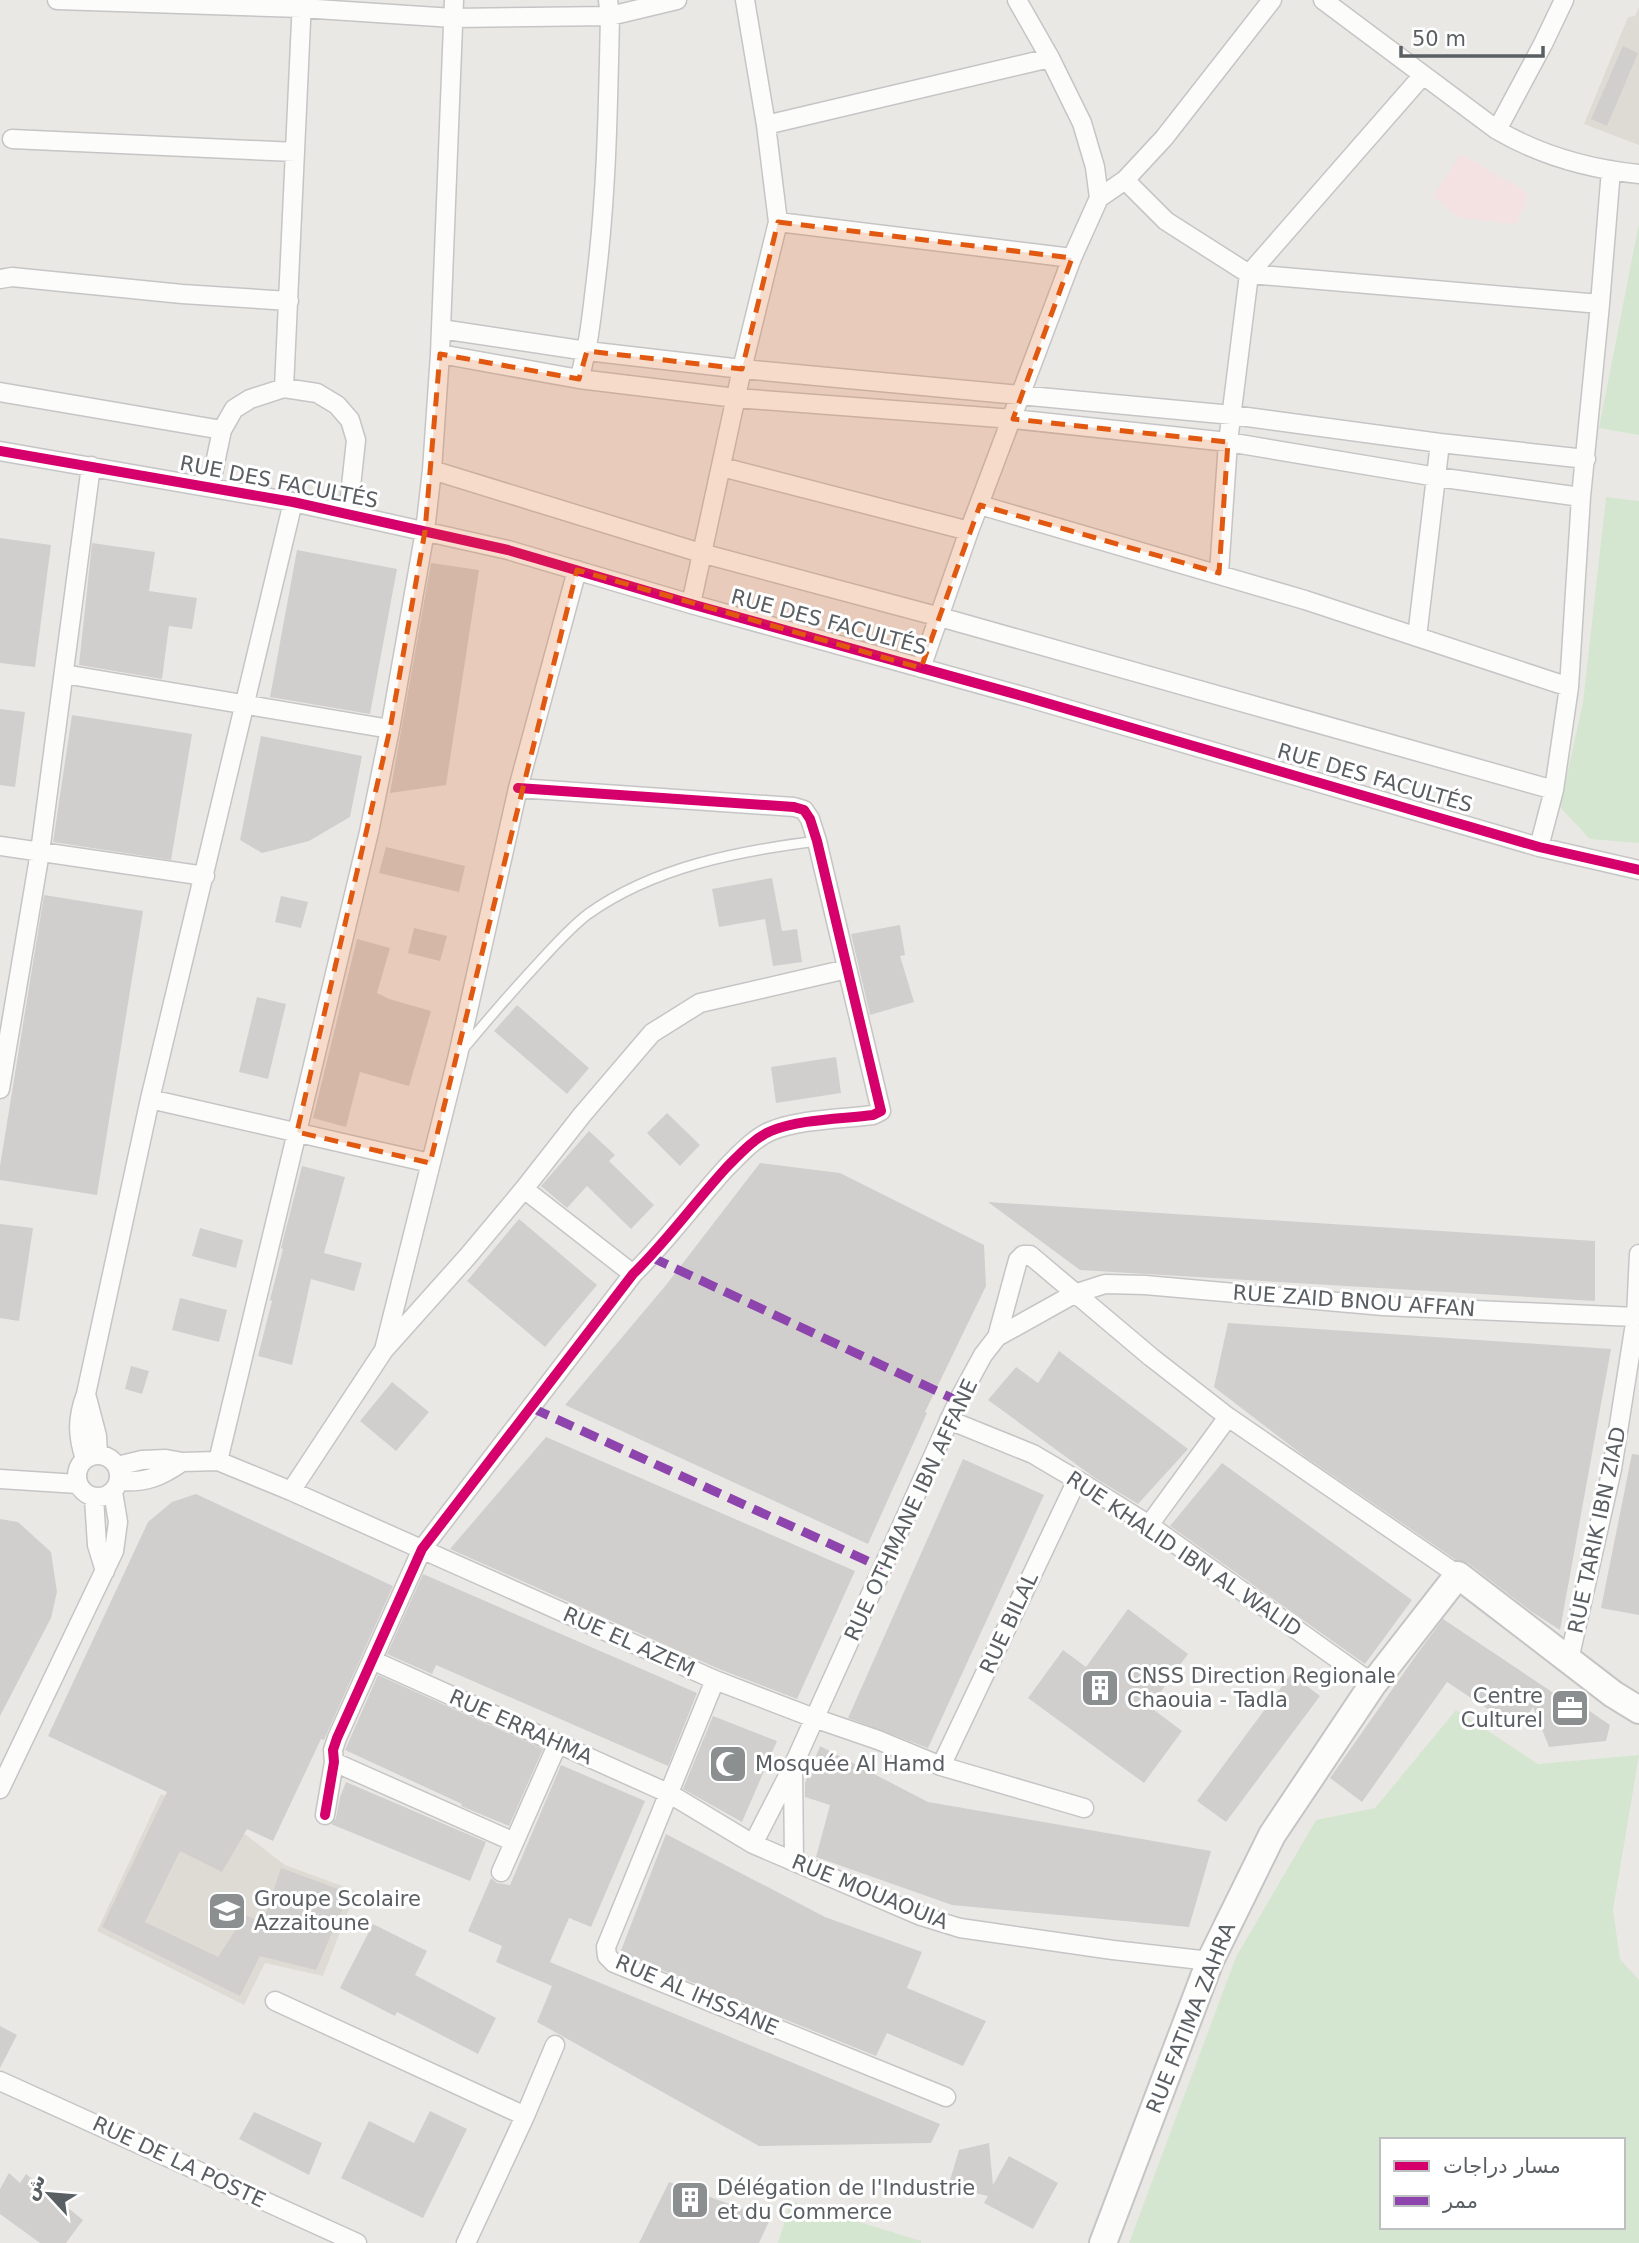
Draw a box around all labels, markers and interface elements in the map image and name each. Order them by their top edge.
scale bar [1401,14,1543,58]
text: 50 m [1412,27,1466,51]
street label: RUE DES FACULTÉS [178,450,381,513]
street label: RUE DES FACULTÉS [728,583,930,660]
street label: RUE DES FACULTÉS [1275,738,1476,817]
street label: RUE ZAID BNOU AFFAN [1232,1281,1476,1321]
street label: RUE OTHMANE IBN AFFANE [840,1375,982,1645]
street label: RUE TARIK IBN ZIAD [1563,1424,1631,1636]
street label: RUE KHALID IBN AL WALID [1062,1466,1306,1642]
street label: RUE BILAL [975,1568,1043,1677]
street label: RUE EL AZEM [559,1602,699,1682]
place label: CNSS Direction Regionale Chaouia - Tadla [1127,1664,1396,1712]
building icon: CNSS Direction Regionale Chaouia - Tadla [1079,1667,1121,1709]
place label: Centre Culturel [1461,1684,1543,1732]
street label: RUE ERRAHMA [446,1685,597,1770]
office icon: Centre Culturel [1549,1687,1591,1729]
mosque icon: Mosquée Al Hamd [707,1743,749,1785]
place label: Mosquée Al Hamd [755,1752,945,1776]
street label: RUE MOUAOUIA [788,1850,952,1935]
place label: Groupe Scolaire Azzaitoune [254,1887,421,1935]
school or university icon: Groupe Scolaire Azzaitoune [206,1890,248,1932]
street label: RUE FATIMA ZAHRA [1142,1919,1241,2117]
street label: RUE AL IHSSANE [612,1950,782,2040]
street label: RUE DE LA POSTE [89,2111,269,2213]
legend [1380,2138,1625,2229]
text: مسار دراجات [1443,2154,1561,2178]
north arrow [14,2159,84,2229]
text: ش [18,2170,50,2204]
place label: Délégation de l'Industrie et du Commerce [717,2176,975,2224]
building icon: Délégation de l'Industrie et du Commerce [669,2179,711,2221]
text: ممر [1442,2189,1478,2213]

